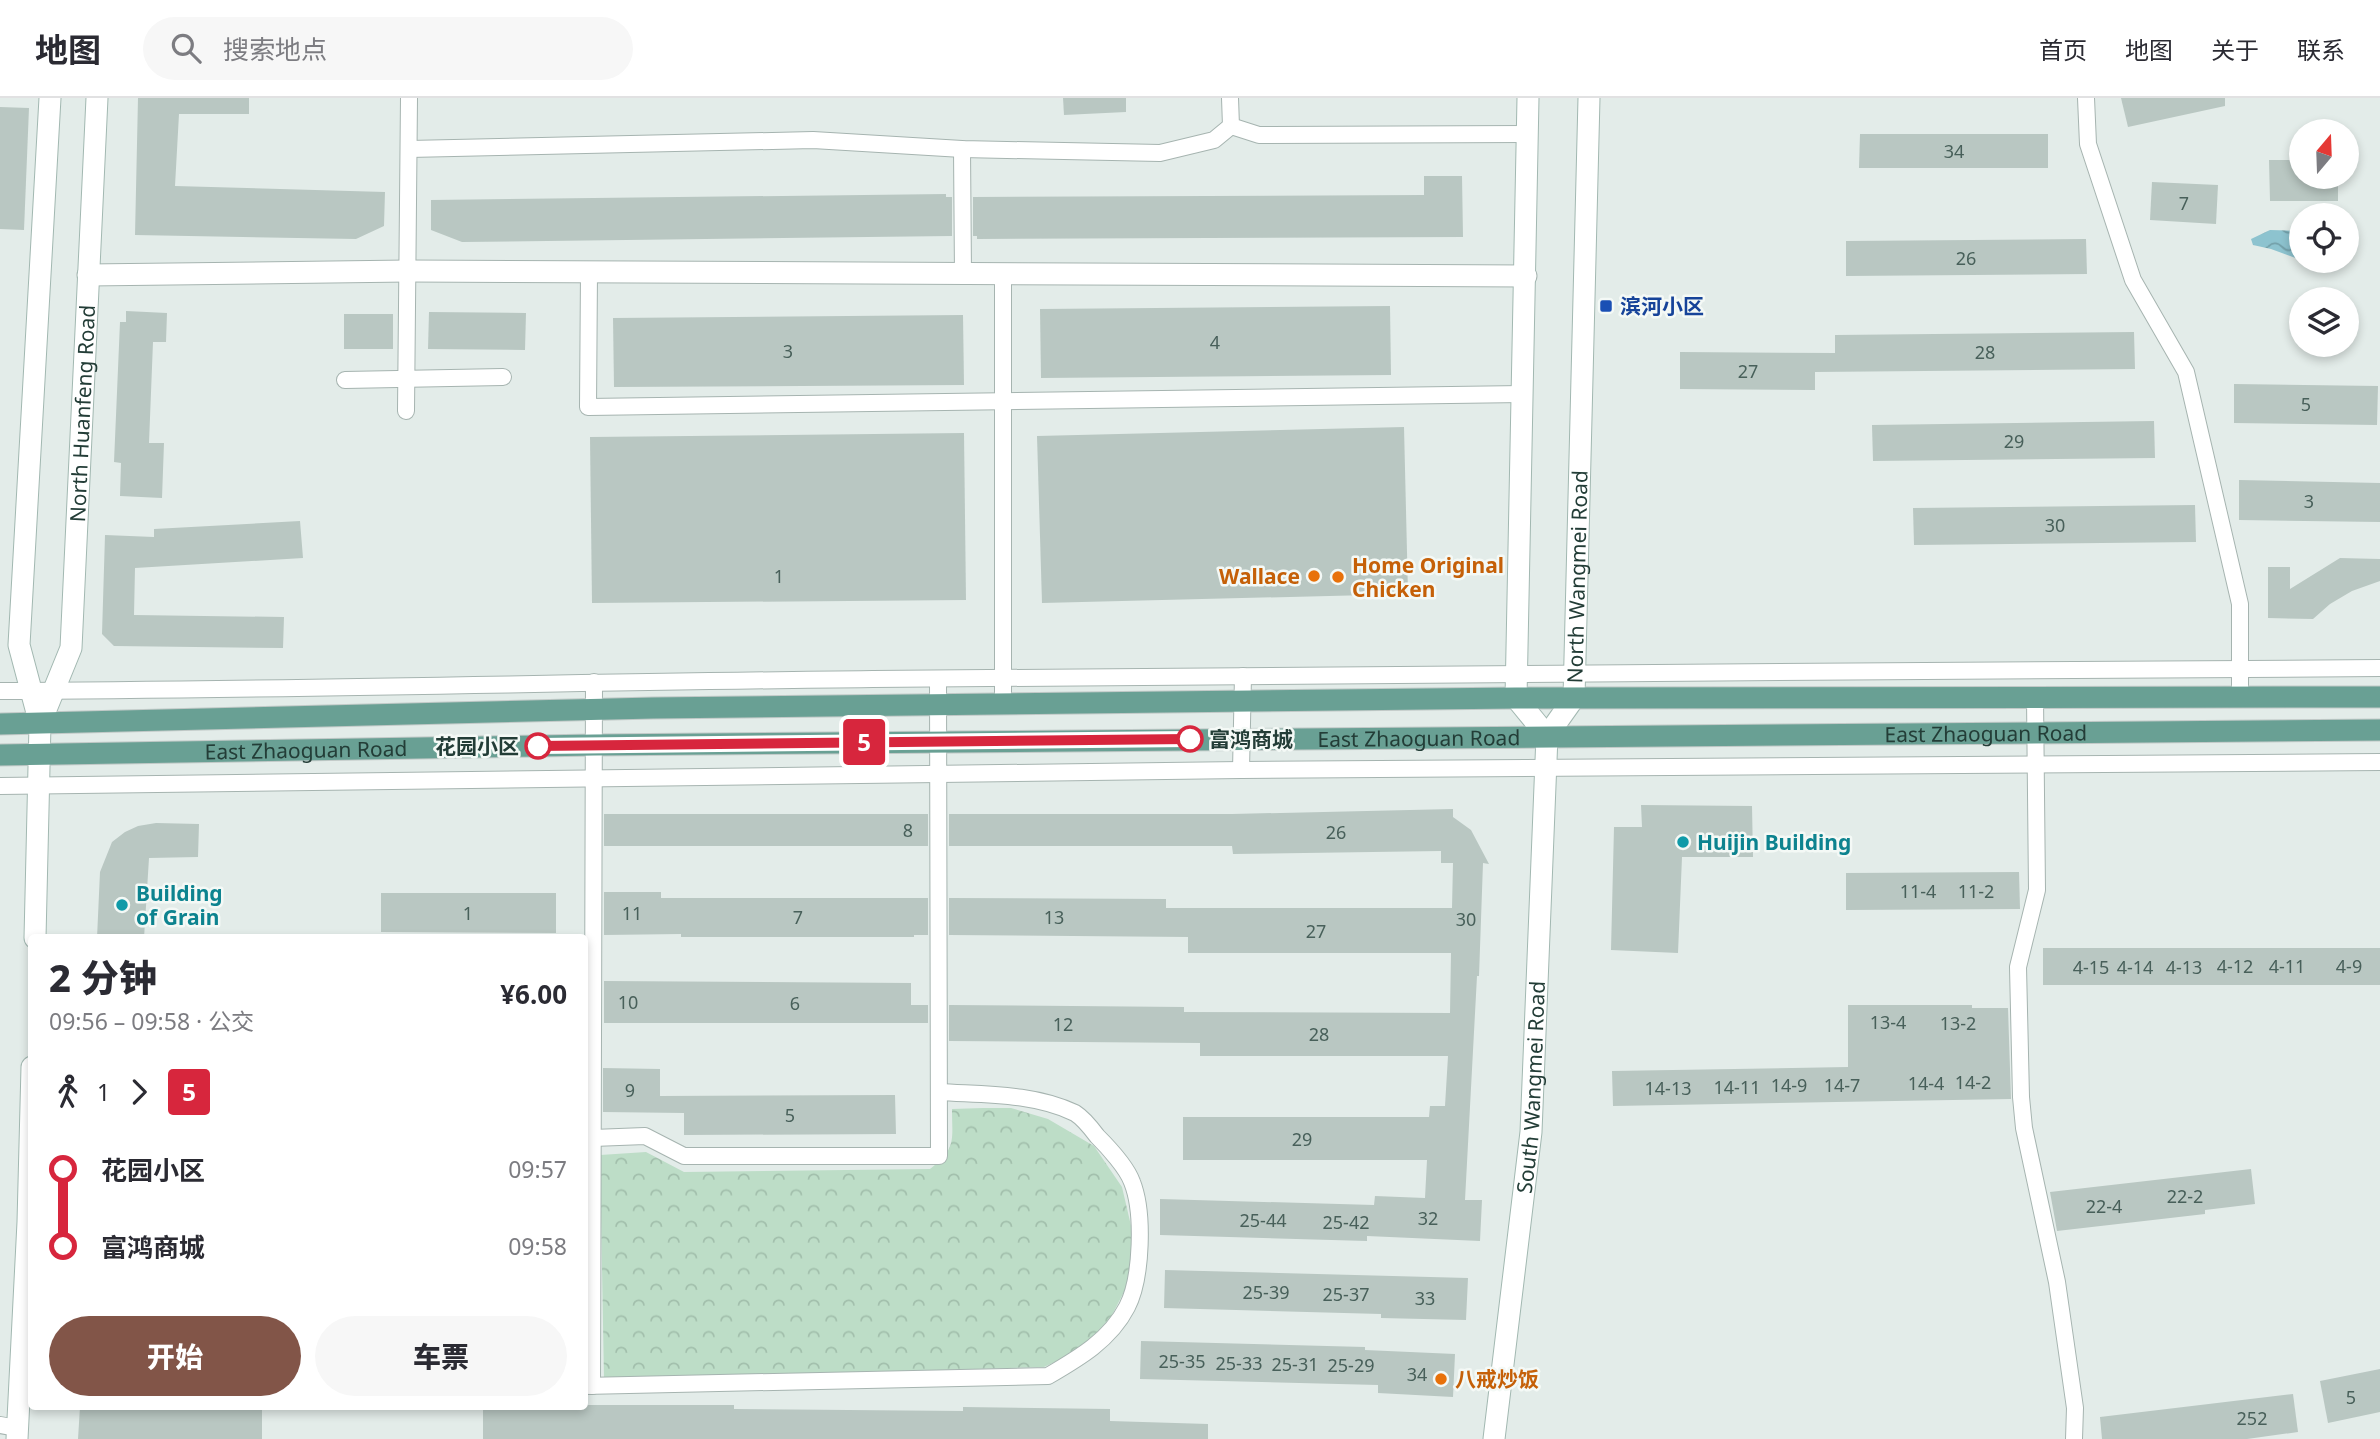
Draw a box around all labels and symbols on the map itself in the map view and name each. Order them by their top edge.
north arrow [2289,119,2359,189]
house number: 34 [1944,139,1964,163]
house number: 7 [2179,191,2189,215]
house number: 26 [1956,246,1976,270]
place label: 滨河小区 [1620,292,1704,320]
marker: 滨河小区 [1598,298,1614,314]
street label: North Huanfeng Road [63,304,101,523]
house number: 4 [1210,330,1220,354]
house number: 3 [783,339,793,363]
house number: 28 [1975,340,1995,364]
house number: 27 [1738,359,1758,383]
house number: 5 [2301,392,2311,416]
house number: 29 [2004,429,2024,453]
street label: North Wangmei Road [1560,470,1594,684]
house number: 3 [2304,489,2314,513]
house number: 30 [2045,513,2065,537]
place label: Home Original Chicken [1352,551,1504,603]
place label: Wallace [1219,562,1300,590]
house number: 1 [774,564,784,588]
marker: Wallace [1306,568,1322,584]
marker: Home Original Chicken [1330,569,1346,585]
street label: East Zhaoguan Road [1884,718,2087,748]
line badge: 5 [841,719,887,765]
street label: East Zhaoguan Road [1317,723,1520,753]
place label: 富鸿商城 [1209,725,1293,753]
marker: 富鸿商城 [1177,726,1203,752]
place label: 花园小区 [435,732,519,760]
marker: 花园小区 [525,733,551,759]
street label: East Zhaoguan Road [204,734,408,766]
house number: 8 [903,818,913,842]
house number: 26 [1326,820,1346,844]
place label: Huijin Building [1697,828,1851,856]
marker: Huijin Building [1675,834,1691,850]
place label: Building of Grain [136,879,223,931]
house number: 11-4 [1900,879,1936,903]
house number: 11-2 [1958,879,1994,903]
marker: Building of Grain [114,897,130,913]
house number: 1 [463,901,473,925]
house number: 11 [622,901,642,925]
house number: 7 [793,905,803,929]
house number: 13 [1044,905,1064,929]
house number: 30 [1456,907,1476,931]
house number: 27 [1306,919,1326,943]
house number: 4-12 [2217,954,2253,978]
house number: 4-11 [2269,954,2305,978]
house number: 4-9 [2336,954,2362,978]
house number: 4-15 [2073,955,2109,979]
house number: 4-14 [2117,955,2153,979]
house number: 4-13 [2166,955,2202,979]
street label: South Wangmei Road [1510,980,1551,1195]
house number: 10 [618,990,638,1014]
house number: 6 [790,991,800,1015]
house number: 13-4 [1870,1010,1906,1034]
house number: 13-2 [1940,1011,1976,1035]
house number: 12 [1053,1012,1073,1036]
house number: 28 [1309,1022,1329,1046]
house number: 14-2 [1955,1070,1991,1094]
house number: 14-4 [1908,1071,1944,1095]
house number: 14-9 [1771,1073,1807,1097]
house number: 14-7 [1824,1073,1860,1097]
house number: 14-11 [1714,1075,1760,1099]
house number: 14-13 [1645,1076,1691,1100]
house number: 9 [625,1078,635,1102]
house number: 5 [785,1103,795,1127]
house number: 29 [1292,1127,1312,1151]
house number: 22-2 [2167,1184,2203,1208]
house number: 22-4 [2086,1194,2122,1218]
house number: 32 [1418,1206,1438,1230]
house number: 25-44 [1240,1208,1286,1232]
house number: 25-42 [1323,1210,1369,1234]
house number: 25-39 [1243,1280,1289,1304]
house number: 25-37 [1323,1282,1369,1306]
house number: 33 [1415,1286,1435,1310]
house number: 25-35 [1159,1349,1205,1373]
house number: 25-33 [1216,1351,1262,1375]
house number: 25-31 [1272,1352,1318,1376]
house number: 25-29 [1328,1353,1374,1377]
house number: 34 [1407,1362,1427,1386]
place label: 八戒炒饭 [1455,1365,1539,1393]
marker: 八戒炒饭 [1433,1371,1449,1387]
house number: 5 [2346,1385,2356,1409]
house number: 252 [2237,1406,2267,1430]

